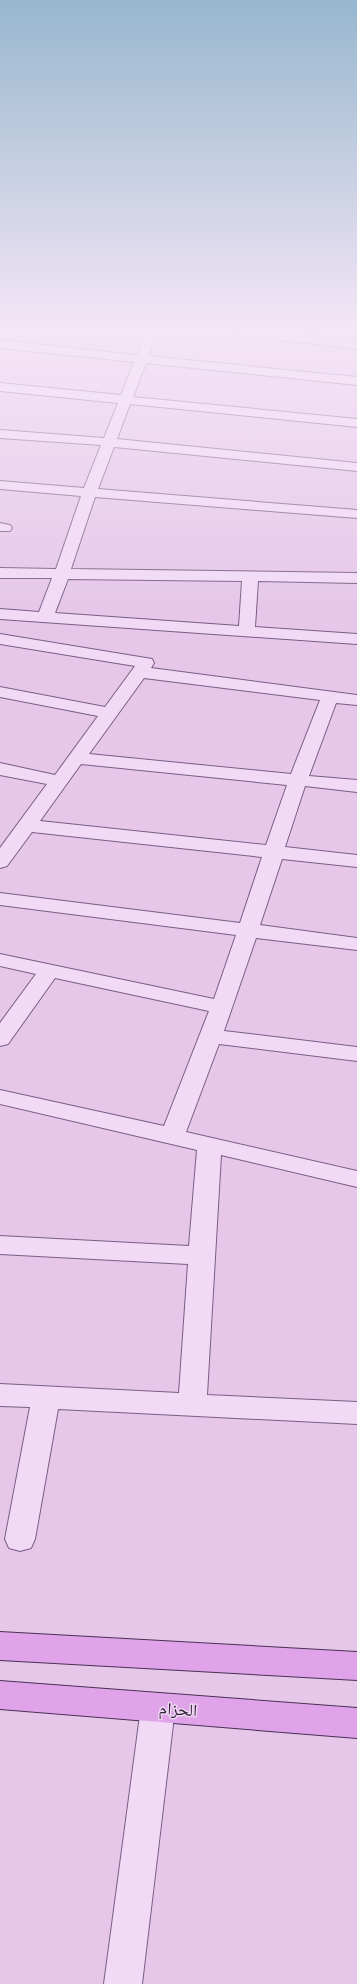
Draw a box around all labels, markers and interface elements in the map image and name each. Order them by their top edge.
street label: الحزام [158,1696,198,1724]

